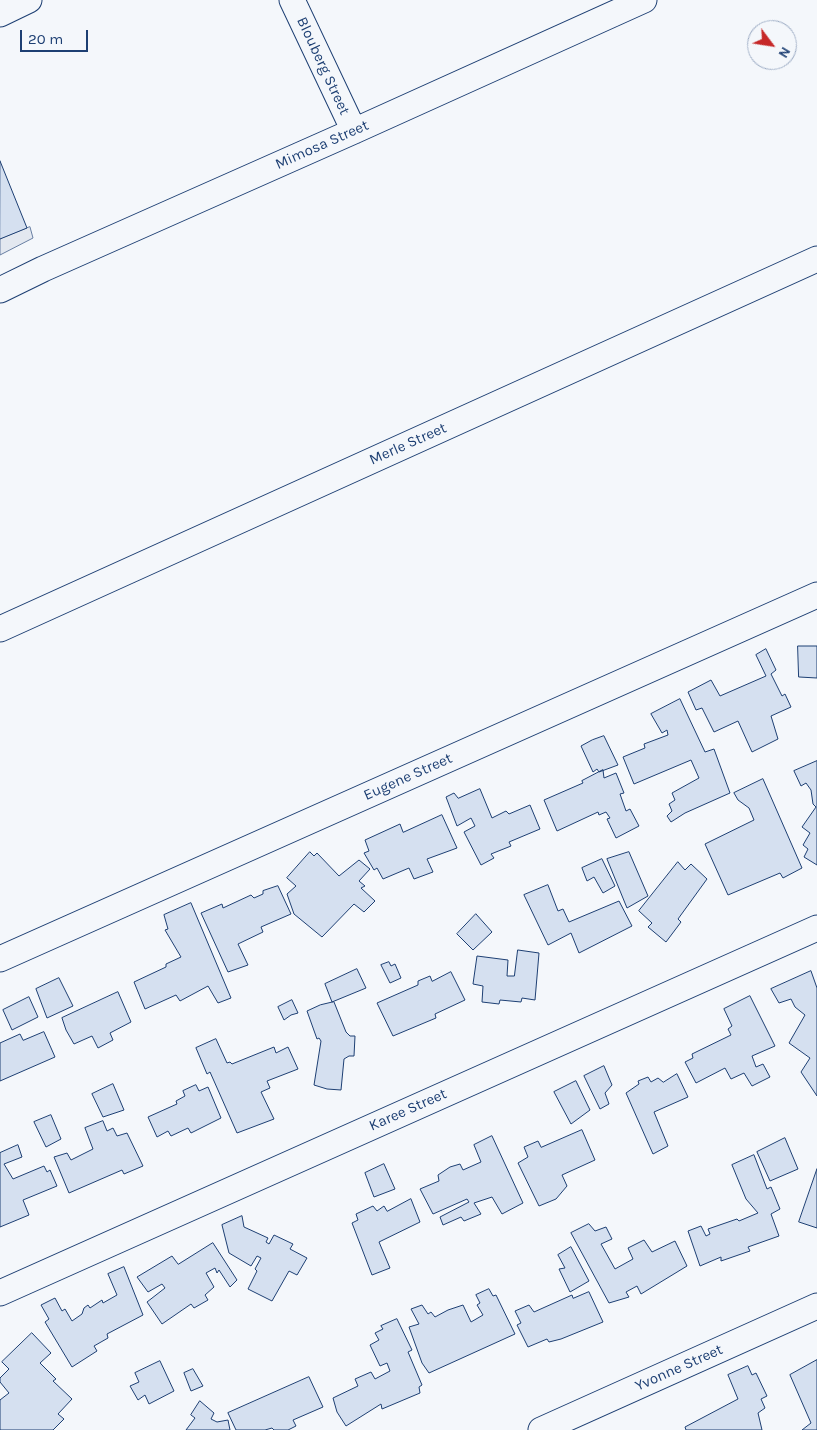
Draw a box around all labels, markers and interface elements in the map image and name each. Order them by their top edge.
street label: Blouberg Street [292,14,354,118]
scale bar [22,20,90,52]
north arrow [747,20,797,70]
text: 20 m [28,30,63,48]
text: N [775,44,794,61]
street label: Mimosa Street [273,116,371,174]
street label: Merle Street [367,419,449,469]
street label: Eugene Street [361,749,455,805]
street label: Karee Street [366,1085,450,1135]
street label: Yvonne Street [632,1341,726,1395]

